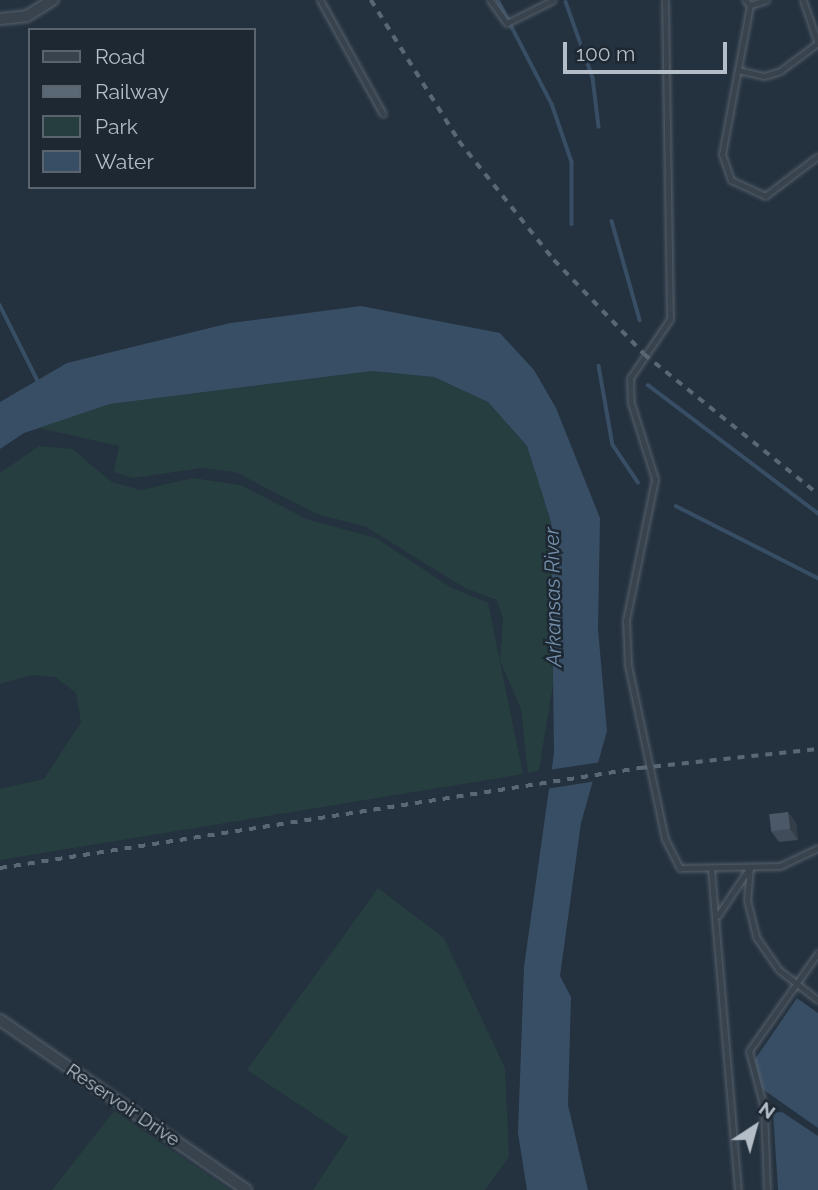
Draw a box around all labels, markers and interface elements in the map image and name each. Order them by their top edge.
legend [28,28,256,189]
scale bar [566,28,730,72]
text: 100 m [576,41,635,66]
text: Road [95,44,145,69]
text: Railway [95,79,169,104]
text: Park [95,114,138,139]
text: Water [95,149,154,174]
water label: Arkansas River [539,527,567,667]
street label: Reservoir Drive [62,1059,184,1151]
north arrow [720,1092,790,1162]
text: N [755,1097,780,1123]

